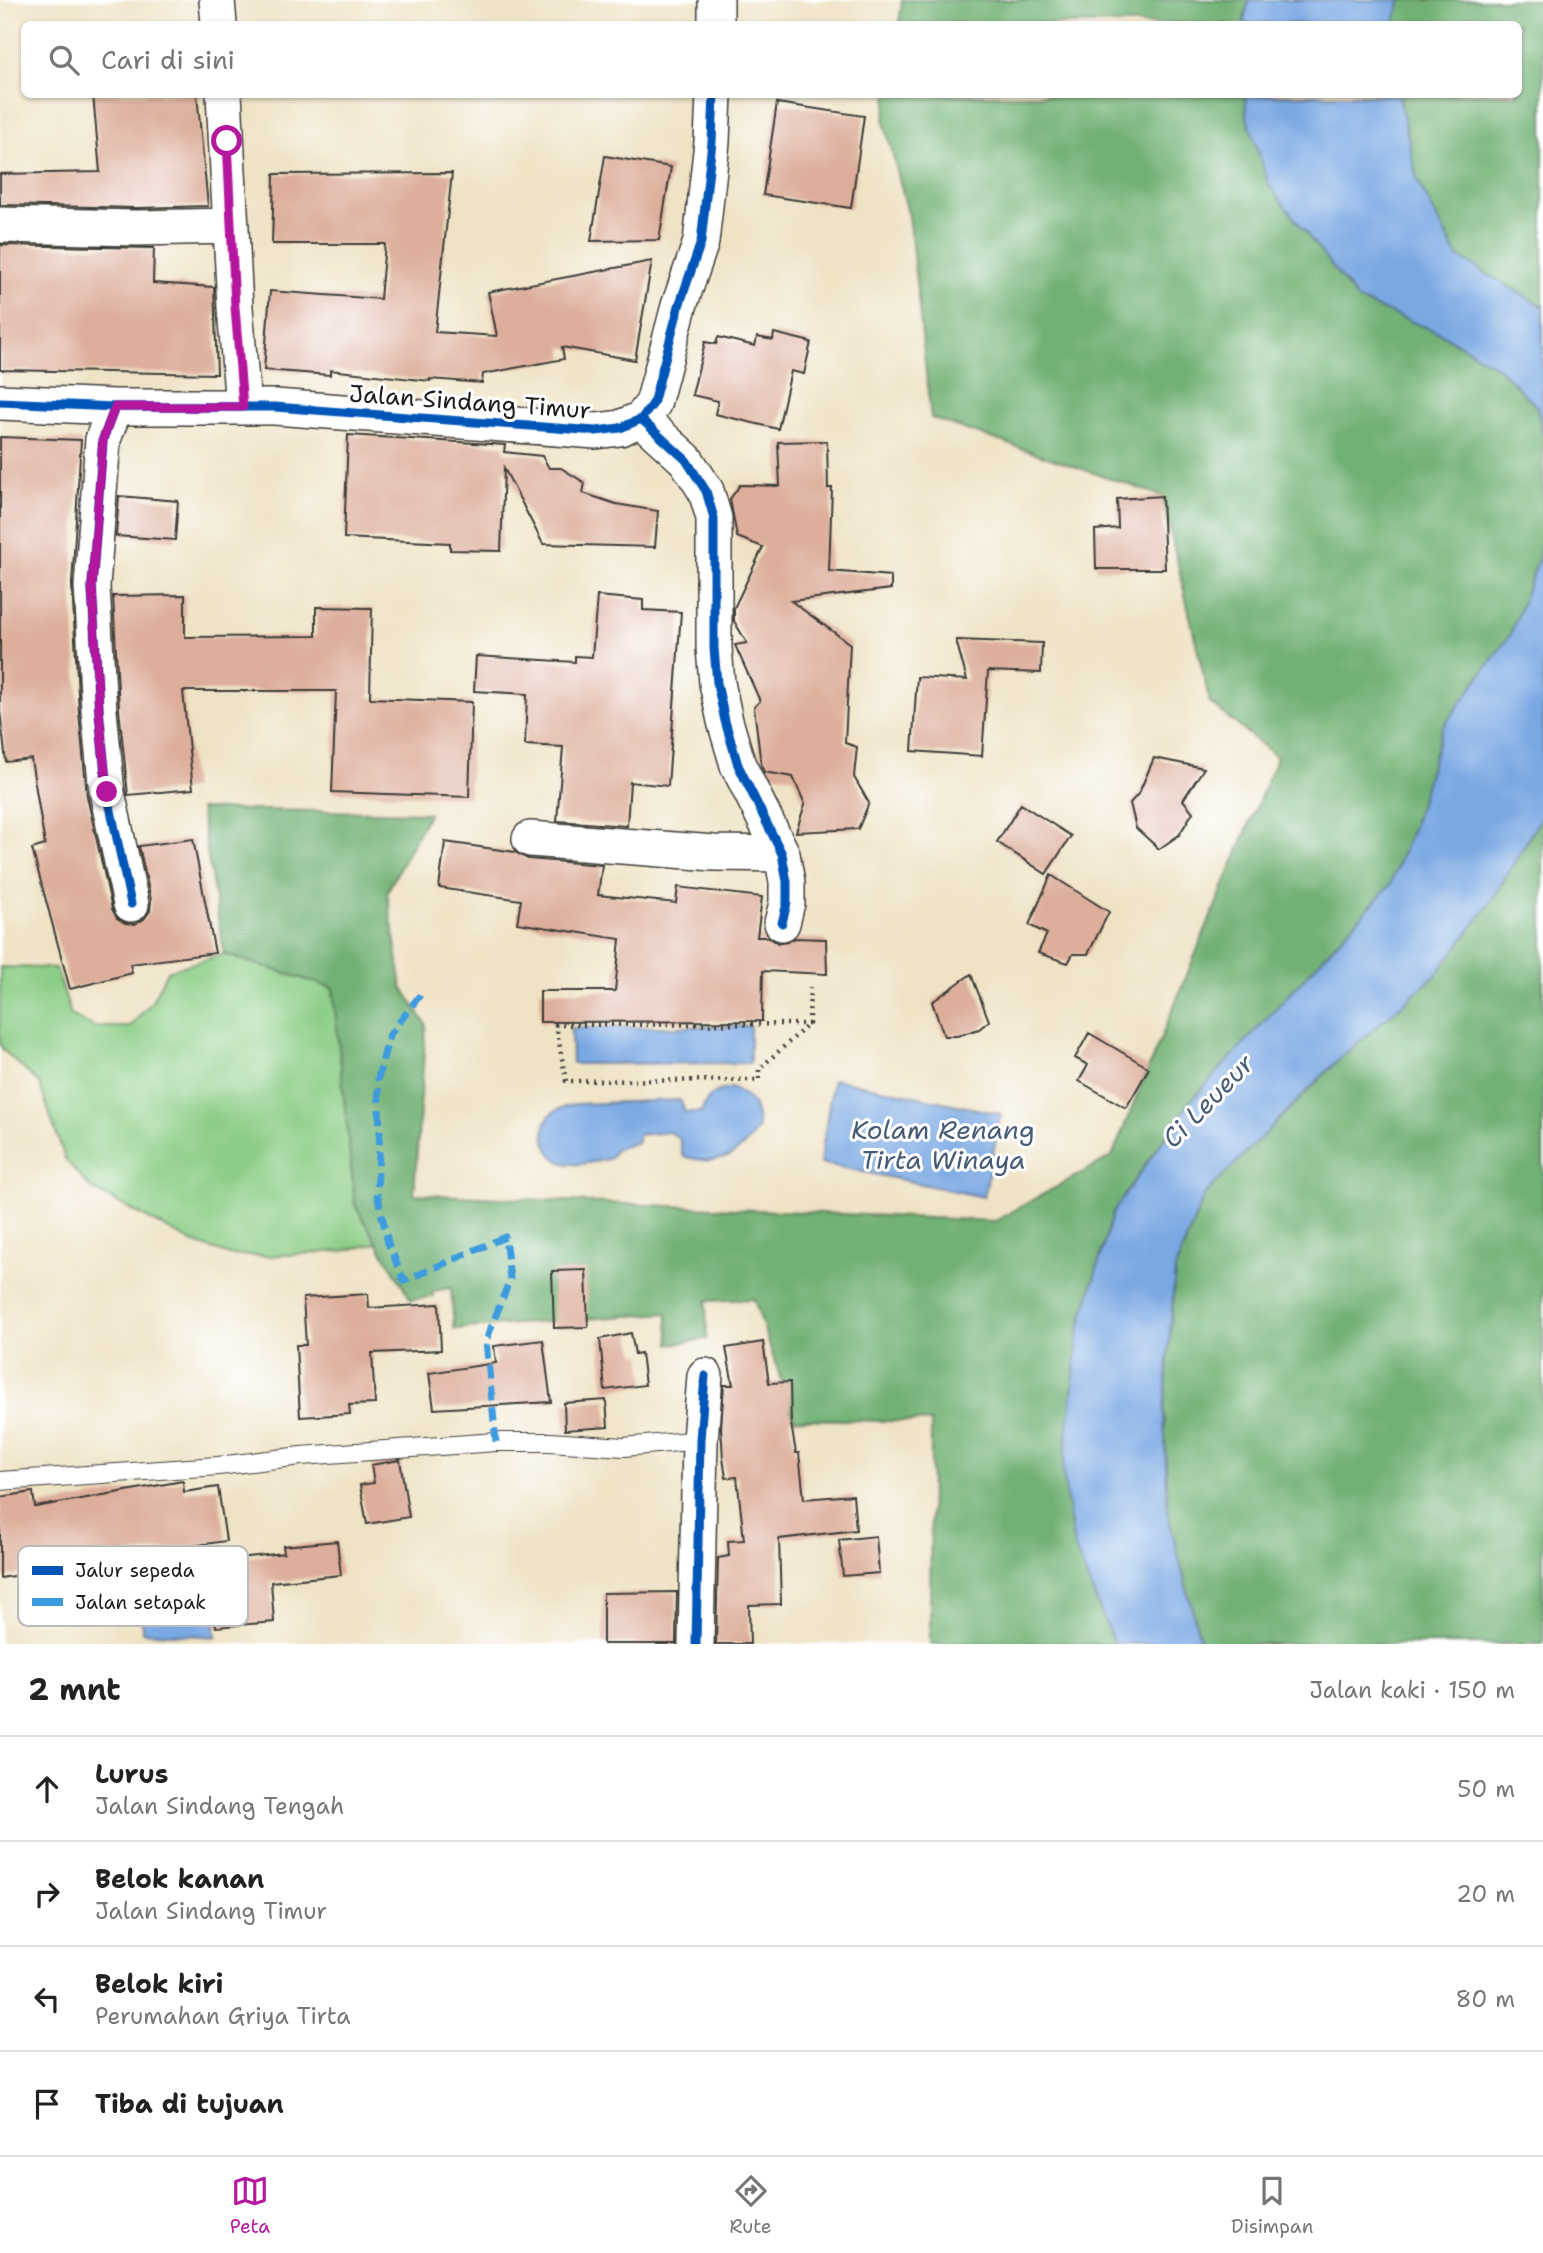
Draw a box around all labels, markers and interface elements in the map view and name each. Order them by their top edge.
search box [21,21,1522,98]
icon: search [45,41,83,79]
text: Cari di sini [101,42,235,77]
route start [211,125,242,156]
street label: Jalan Sindang Timur [348,378,592,426]
route end [91,776,122,807]
water label: Ci Leueur [1154,1046,1262,1155]
water label: Kolam Renang Tirta Winaya [851,1112,1035,1177]
legend [18,1546,248,1626]
text: Jalur sepeda [75,1558,195,1583]
text: Jalan setapak [75,1590,206,1615]
text: 2 mnt [28,1669,121,1710]
text: Jalan kaki · 150 m [1309,1675,1515,1705]
text: Lurus [95,1756,168,1791]
icon: ahead [28,1770,66,1808]
text: 50 m [1457,1774,1515,1804]
text: Jalan Sindang Tengah [95,1791,344,1821]
text: Belok kanan [95,1861,264,1896]
icon: right [28,1875,66,1913]
text: 20 m [1456,1879,1515,1909]
text: Jalan Sindang Timur [95,1896,327,1926]
text: Belok kiri [95,1966,224,2001]
icon: left [28,1980,66,2018]
text: 80 m [1456,1984,1515,2014]
text: Perumahan Griya Tirta [95,2001,351,2031]
icon: arrive [28,2085,66,2123]
text: Tiba di tujuan [95,2086,284,2121]
tab: Peta [230,2172,270,2239]
tab: Rute [730,2172,772,2239]
tab: Disimpan [1231,2172,1313,2239]

